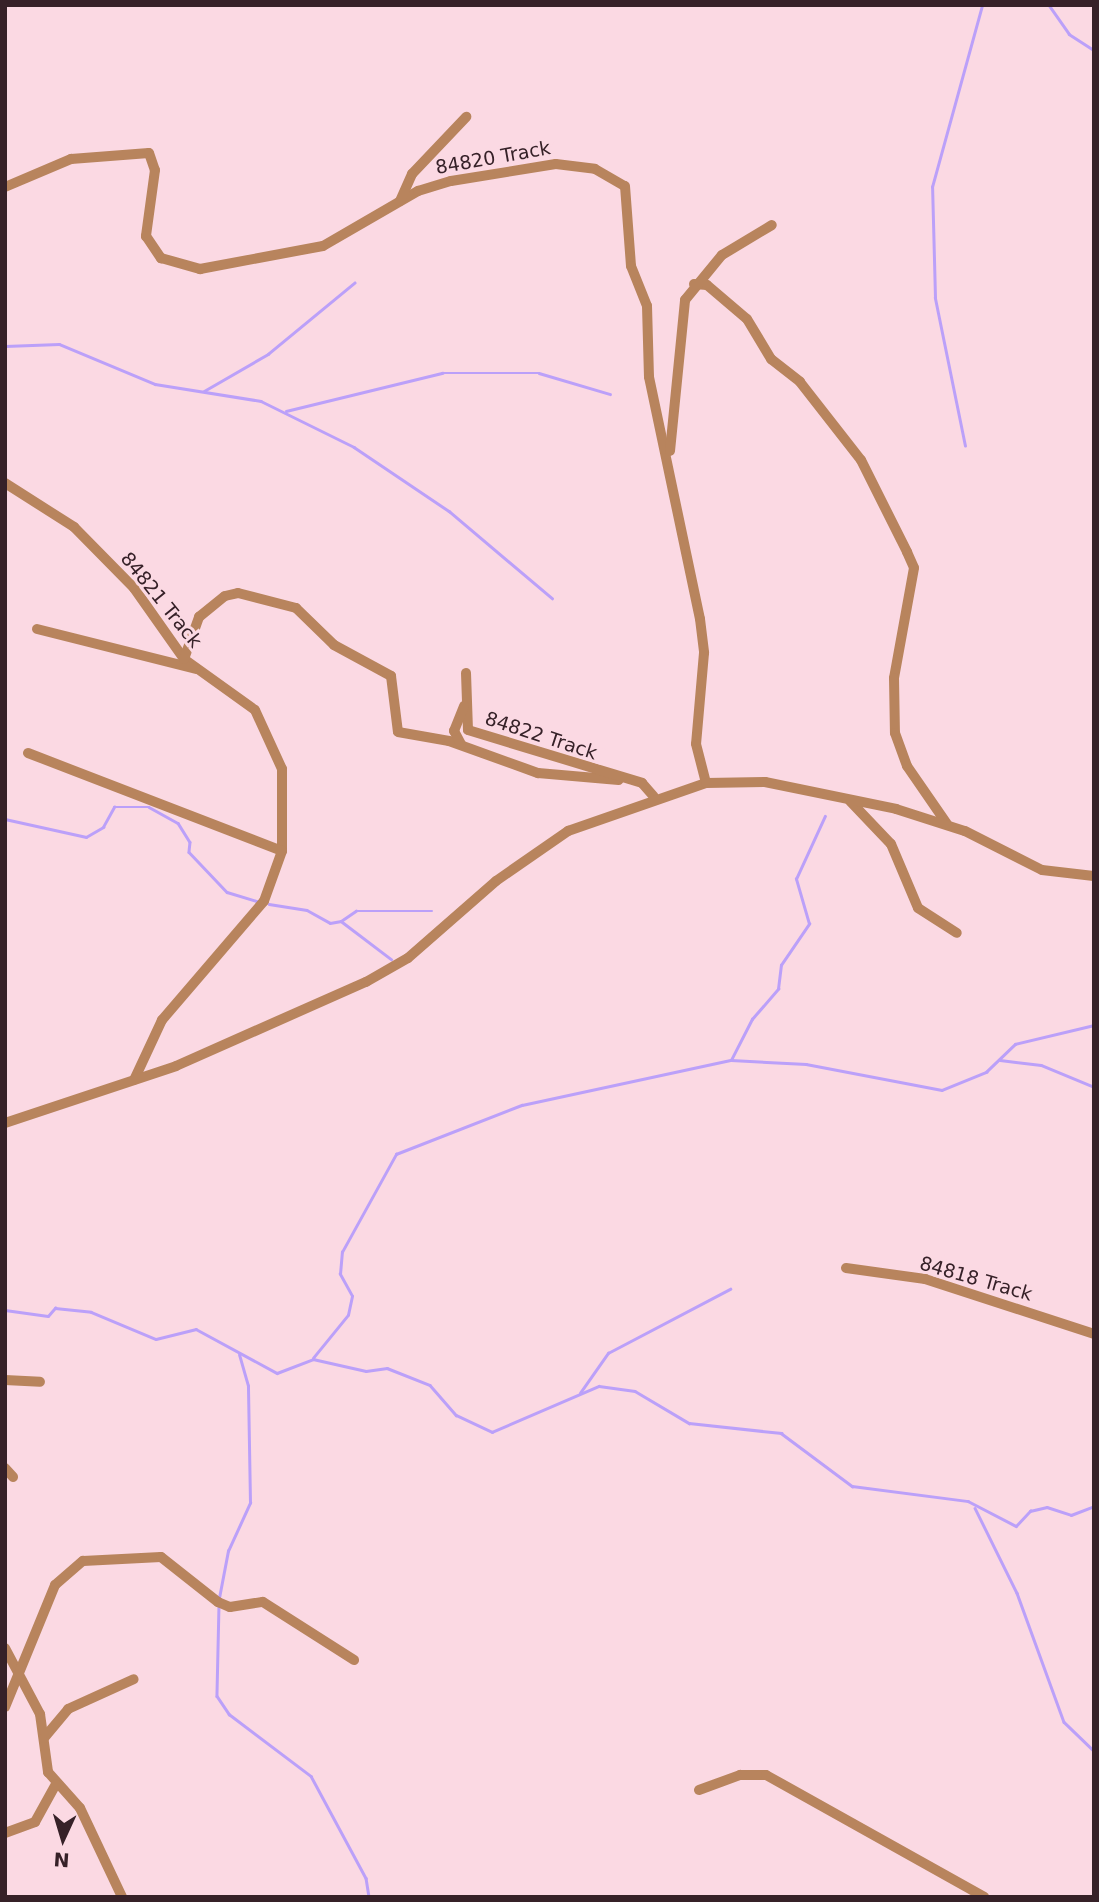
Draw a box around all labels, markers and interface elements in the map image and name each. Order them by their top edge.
street label: 84820 Track [434,137,552,179]
street label: 84821 Track [116,548,206,652]
street label: 84822 Track [482,707,600,765]
street label: 84818 Track [917,1252,1035,1306]
north arrow [28,1804,98,1874]
text: N [53,1848,70,1871]

